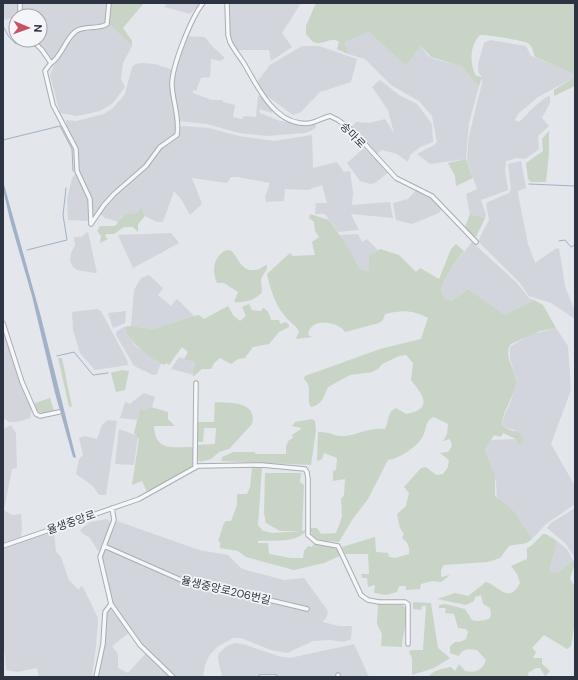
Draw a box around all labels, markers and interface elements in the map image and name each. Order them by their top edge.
north arrow [8,8,48,48]
text: N [31,24,45,33]
street label: 송마로 [337,119,369,151]
street label: 율생중앙로 [45,507,97,537]
street label: 율생중앙로206번길 [180,573,272,607]

